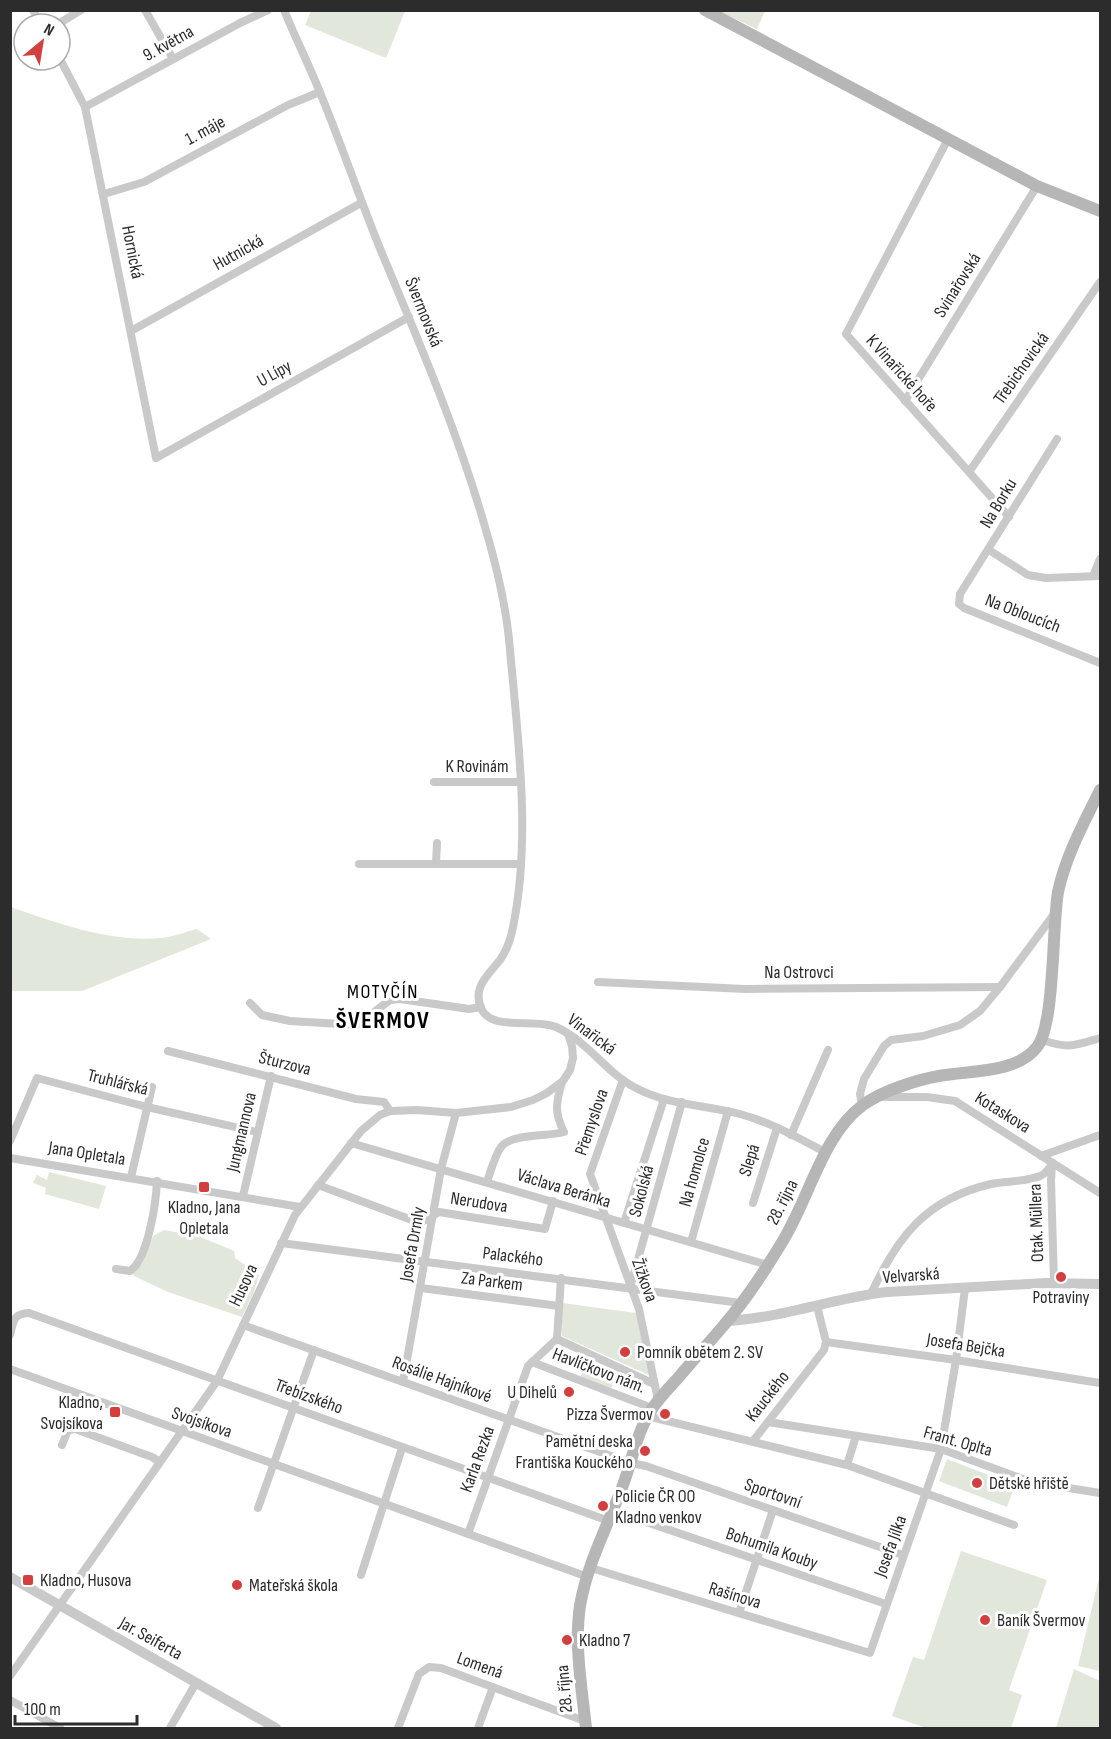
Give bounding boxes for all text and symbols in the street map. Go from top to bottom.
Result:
north arrow [12,12,72,72]
text: N [40,20,57,41]
street label: 9. května [139,21,197,66]
street label: 1. máje [182,111,229,150]
street label: Hornická [117,224,148,281]
street label: Hutnická [209,230,267,275]
street label: Svinařovská [929,249,985,321]
street label: Švermovská [400,274,447,350]
street label: Třebichovická [989,328,1054,408]
street label: K Vinařické hoře [861,330,942,416]
street label: U Lípy [253,355,295,391]
street label: Na Borku [976,475,1021,532]
street label: Na Obloucích [982,589,1064,637]
street label: K Rovinám [446,756,508,777]
street label: Na Ostrovci [764,962,834,983]
district label: MOTYČÍN [347,980,419,1004]
district label: ŠVERMOV [336,1006,430,1035]
street label: Vinařická [563,1009,620,1060]
street label: Šturzova [257,1047,313,1080]
street label: Truhlářská [85,1065,150,1100]
street label: Přemyslova [570,1086,613,1158]
street label: Kotaskova [971,1087,1034,1138]
street label: Jungmannova [222,1090,261,1175]
street label: Na homolce [675,1135,714,1209]
street label: Jana Opletala [46,1137,127,1170]
street label: Slepá [734,1141,765,1179]
street label: Sokolská [625,1163,658,1219]
street label: Václava Beránka [514,1164,613,1213]
street label: 28. října [762,1176,803,1228]
marker: Kladno, Jana Opletala [197,1180,211,1194]
street label: Otak. Müllera [1025,1183,1048,1262]
street label: Nerudova [449,1188,509,1217]
place label: Kladno, Jana Opletala [168,1197,240,1239]
street label: Josefa Drmly [395,1205,429,1284]
street label: Palackého [481,1242,544,1271]
street label: Žižkova [627,1256,662,1305]
street label: Husova [225,1261,262,1310]
street label: Velvarská [882,1263,940,1288]
street label: Za Parkem [460,1267,524,1296]
marker: Potraviny [1054,1270,1068,1284]
place label: Potraviny [1032,1287,1090,1308]
street label: Josefa Bejčka [924,1329,1007,1362]
place label: Pomník obětem 2. SV [637,1342,763,1363]
street label: Havlíčkovo nám. [550,1343,648,1398]
marker: Pomník obětem 2. SV [618,1345,632,1359]
street label: Rosálie Hajníkové [389,1352,494,1407]
street label: Kauckého [741,1367,794,1426]
street label: Třebízského [272,1374,346,1418]
place label: U Dihelů [507,1382,557,1403]
marker: U Dihelů [562,1385,576,1399]
place label: Kladno, Svojsíkova [40,1392,103,1434]
street label: Svojsíkova [169,1402,235,1443]
place label: Pizza Švermov [567,1404,653,1425]
marker: Kladno, Svojsíkova [108,1405,122,1419]
marker: Pizza Švermov [658,1407,672,1421]
street label: Frant. Oplta [921,1422,995,1461]
street label: Karla Rezka [456,1423,499,1495]
place label: Pamětní deska Františka Kouckého [516,1431,633,1473]
marker: Pamětní deska Františka Kouckého [638,1444,652,1458]
place label: Dětské hřiště [989,1473,1069,1494]
street label: Sportovní [742,1474,805,1513]
marker: Dětské hřiště [970,1476,984,1490]
place label: Policie ČR OO Kladno venkov [615,1486,702,1528]
marker: Policie ČR OO Kladno venkov [596,1499,610,1513]
street label: Josefa Jílka [869,1513,911,1581]
street label: Bohumila Kouby [723,1523,821,1574]
place label: Kladno, Husova [40,1570,132,1591]
marker: Kladno, Husova [21,1573,35,1587]
place label: Mateřská škola [249,1575,338,1596]
marker: Mateřská škola [230,1578,244,1592]
street label: Rašínova [706,1578,764,1613]
place label: Baník Švermov [997,1610,1086,1631]
street label: Jar. Seiferta [115,1612,186,1664]
marker: Baník Švermov [978,1613,992,1627]
place label: Kladno 7 [579,1630,631,1651]
marker: Kladno 7 [560,1633,574,1647]
street label: Lomená [454,1648,506,1683]
street label: 28. října [552,1664,577,1714]
scale bar [15,1688,136,1726]
text: 100 m [24,1699,61,1720]

